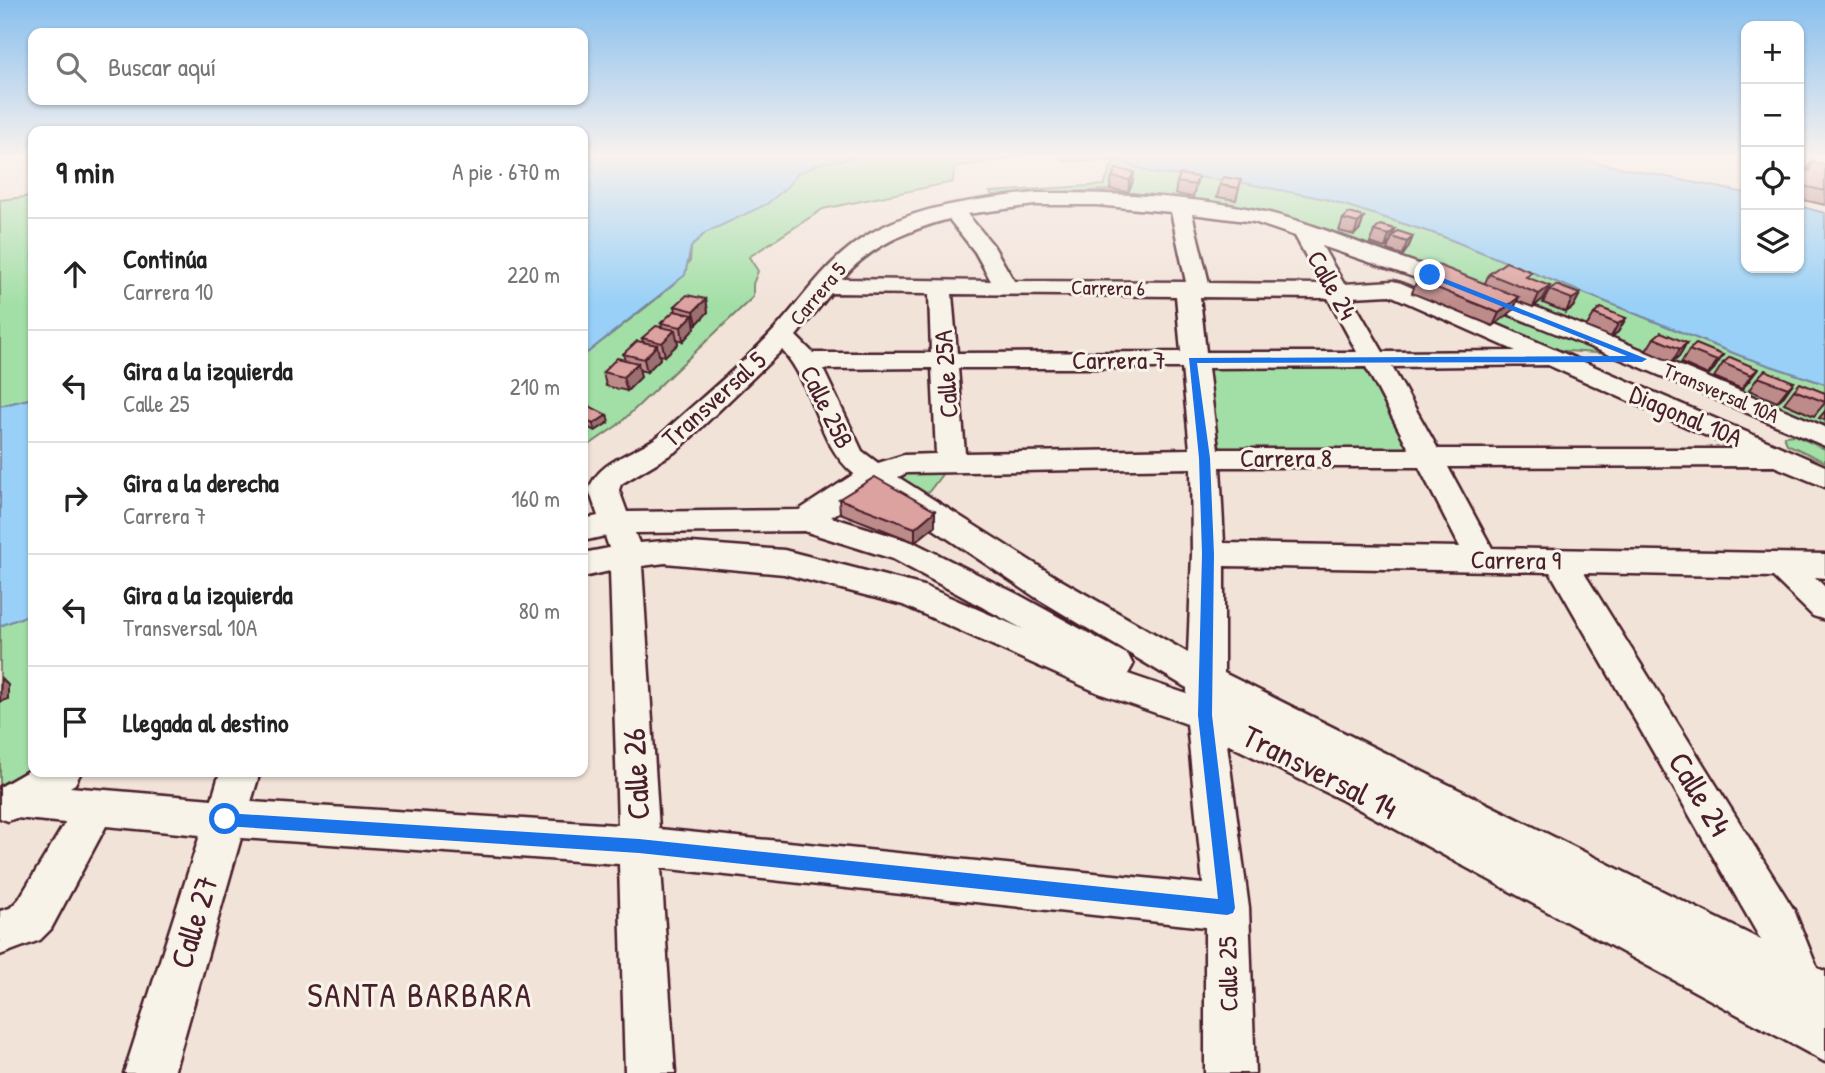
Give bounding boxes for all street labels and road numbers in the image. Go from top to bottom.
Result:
street label: Calle 24 [1299,244,1366,326]
street label: Carrera 5 [783,256,853,331]
street label: Carrera 6 [1071,272,1145,303]
street label: Calle 25A [925,329,966,419]
street label: Transversal 5 [654,342,773,455]
street label: Carrera 7 [1072,342,1166,377]
street label: Transversal 10A [1659,355,1783,430]
street label: Calle 25B [792,359,863,454]
street label: Diagonal 10A [1625,376,1748,455]
street label: Carrera 8 [1240,440,1332,475]
street label: Carrera 9 [1470,541,1562,578]
street label: Transversal 14 [1235,714,1405,829]
street label: Calle 26 [612,727,659,821]
street label: Calle 24 [1659,744,1742,844]
street label: Calle 27 [159,870,228,973]
street label: Calle 25 [1209,936,1246,1012]

